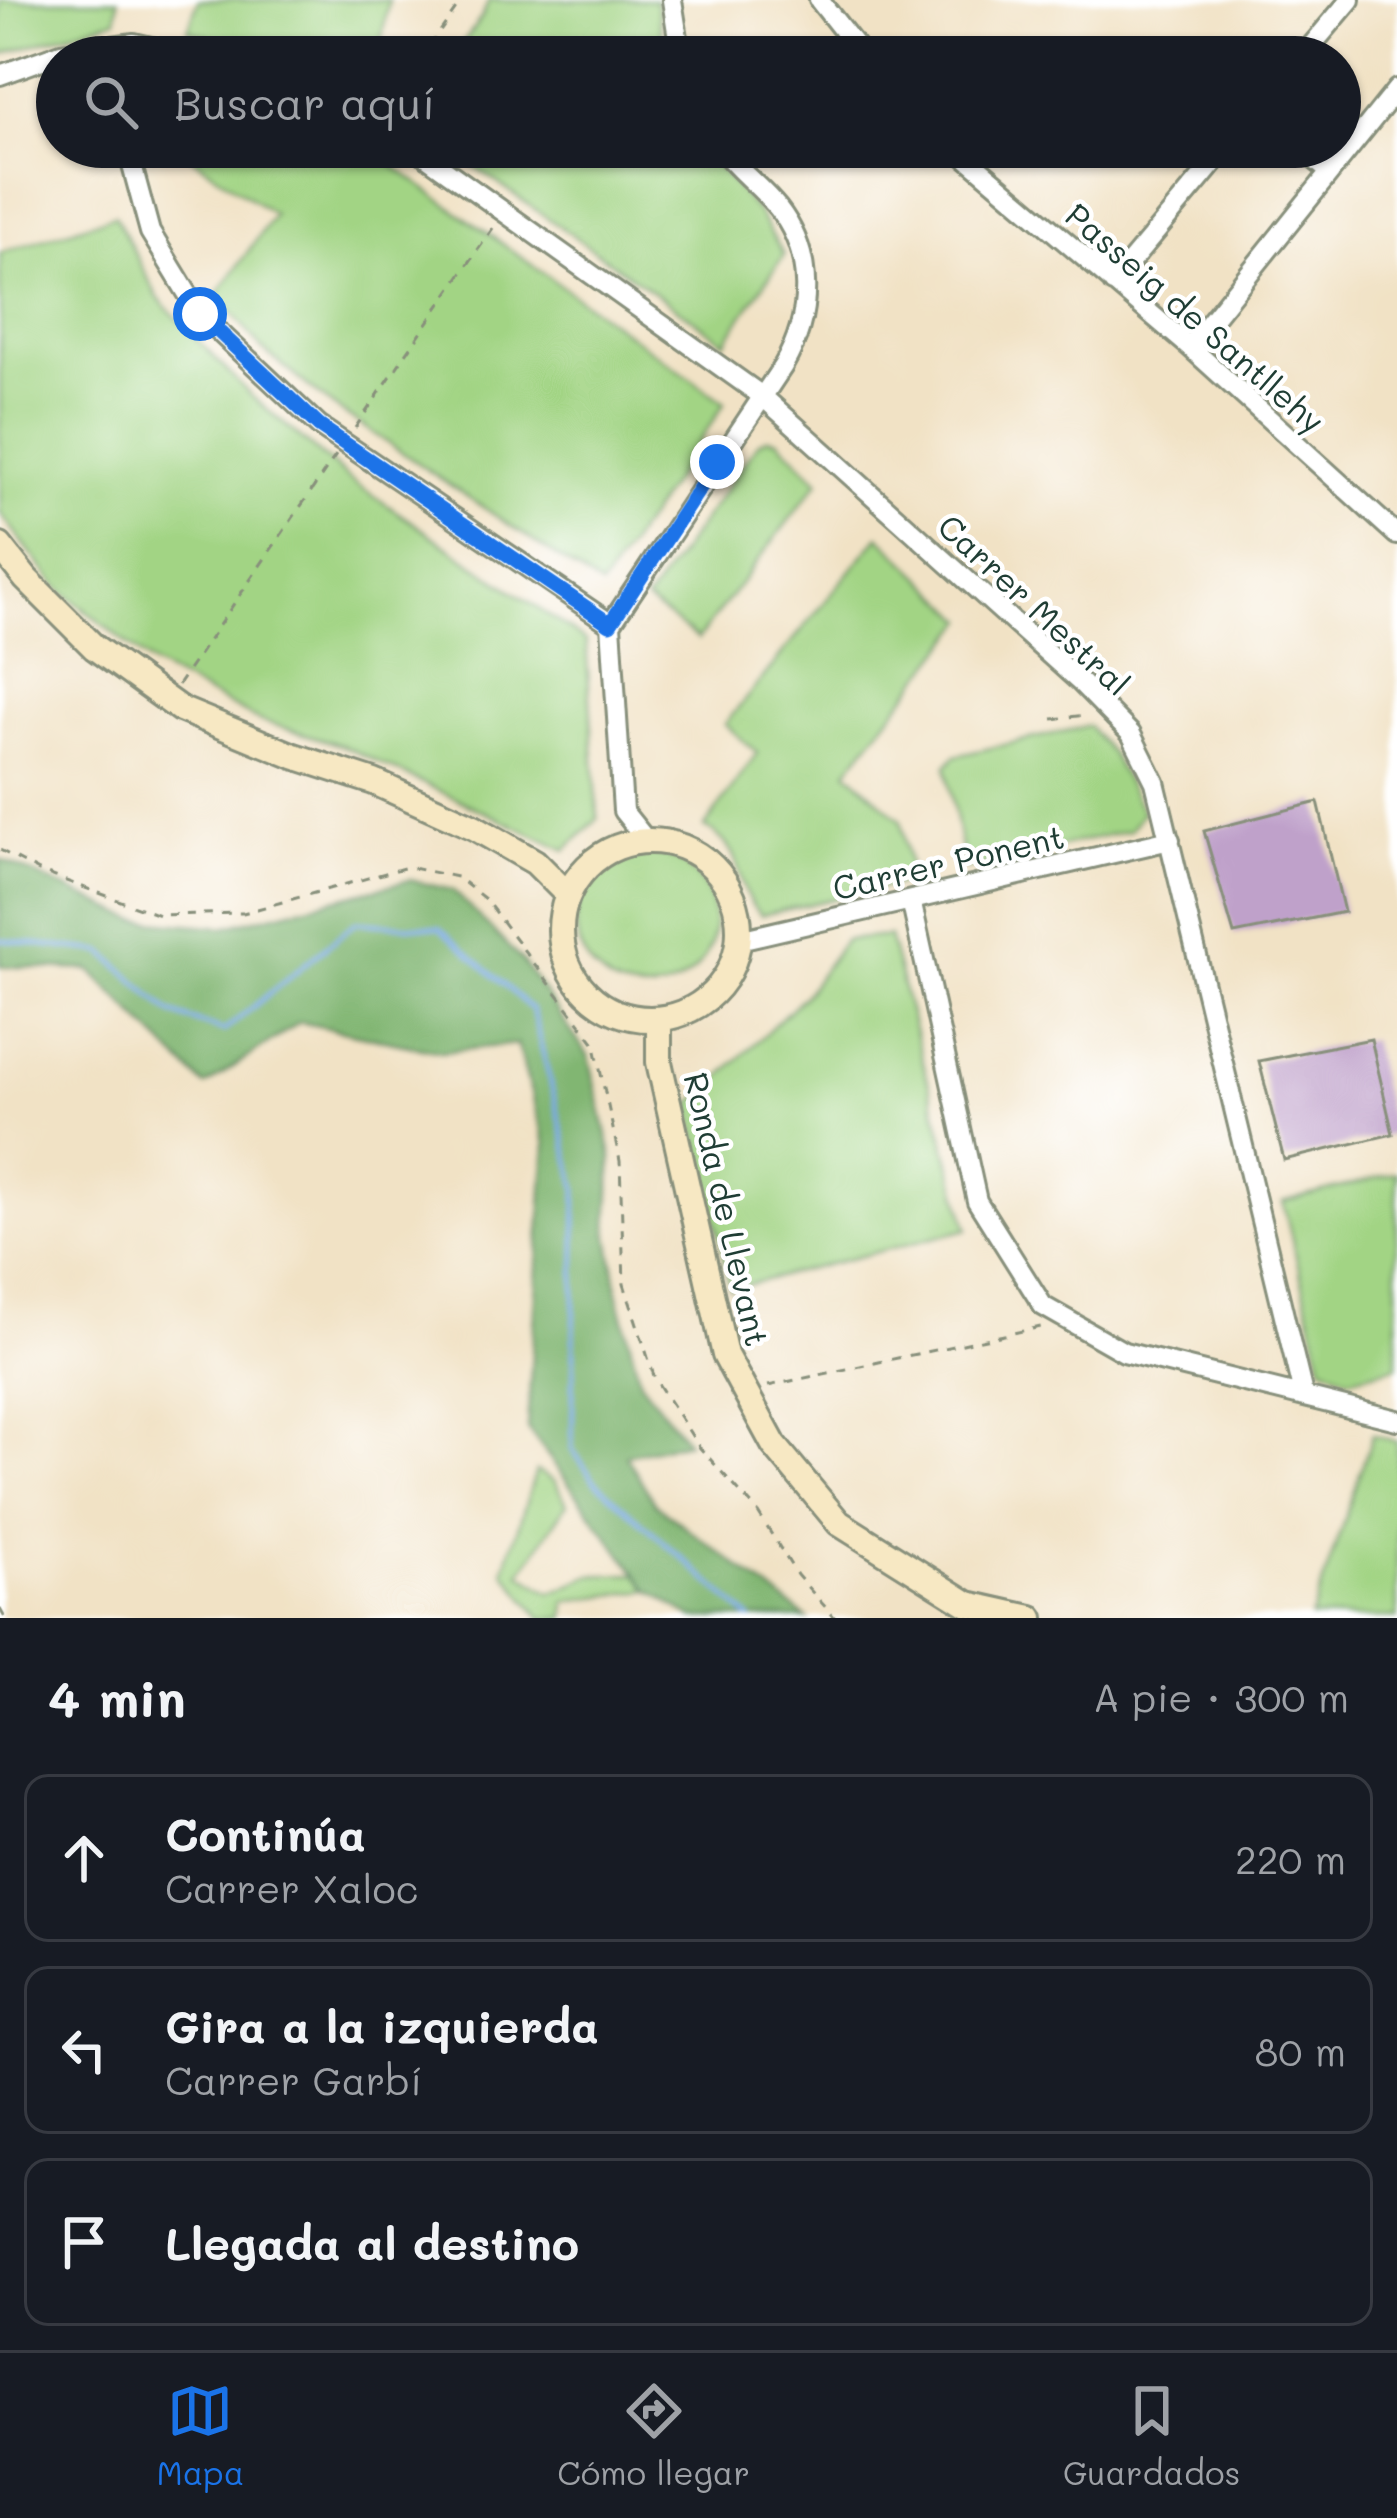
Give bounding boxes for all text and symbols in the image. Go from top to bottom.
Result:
search box [36,36,1361,168]
icon: search [78,69,144,135]
text: Buscar aquí [174,73,436,131]
street label: Passeig de Santllehy [1057,193,1335,442]
route start [173,287,227,341]
route end [690,435,744,489]
street label: Carrer Mestral [930,504,1140,704]
street label: Carrer Ponent [828,813,1068,909]
street label: Ronda de Llevant [676,1068,780,1350]
text: 4 min [48,1663,186,1730]
text: A pie · 300 m [1093,1671,1349,1722]
text: Continúa [165,1804,366,1862]
icon: ahead [51,1825,117,1891]
text: 220 m [1235,1833,1346,1884]
text: Carrer Xaloc [165,1862,419,1913]
text: Gira a la izquierda [165,1996,599,2054]
icon: left [51,2017,117,2083]
text: 80 m [1255,2025,1346,2076]
text: Carrer Garbí [165,2054,422,2105]
icon: arrive [51,2209,117,2275]
text: Llegada al destino [165,2213,579,2271]
tab: Mapa [156,2378,244,2493]
tab: Cómo llegar [557,2378,750,2493]
tab: Guardados [1063,2378,1241,2493]

